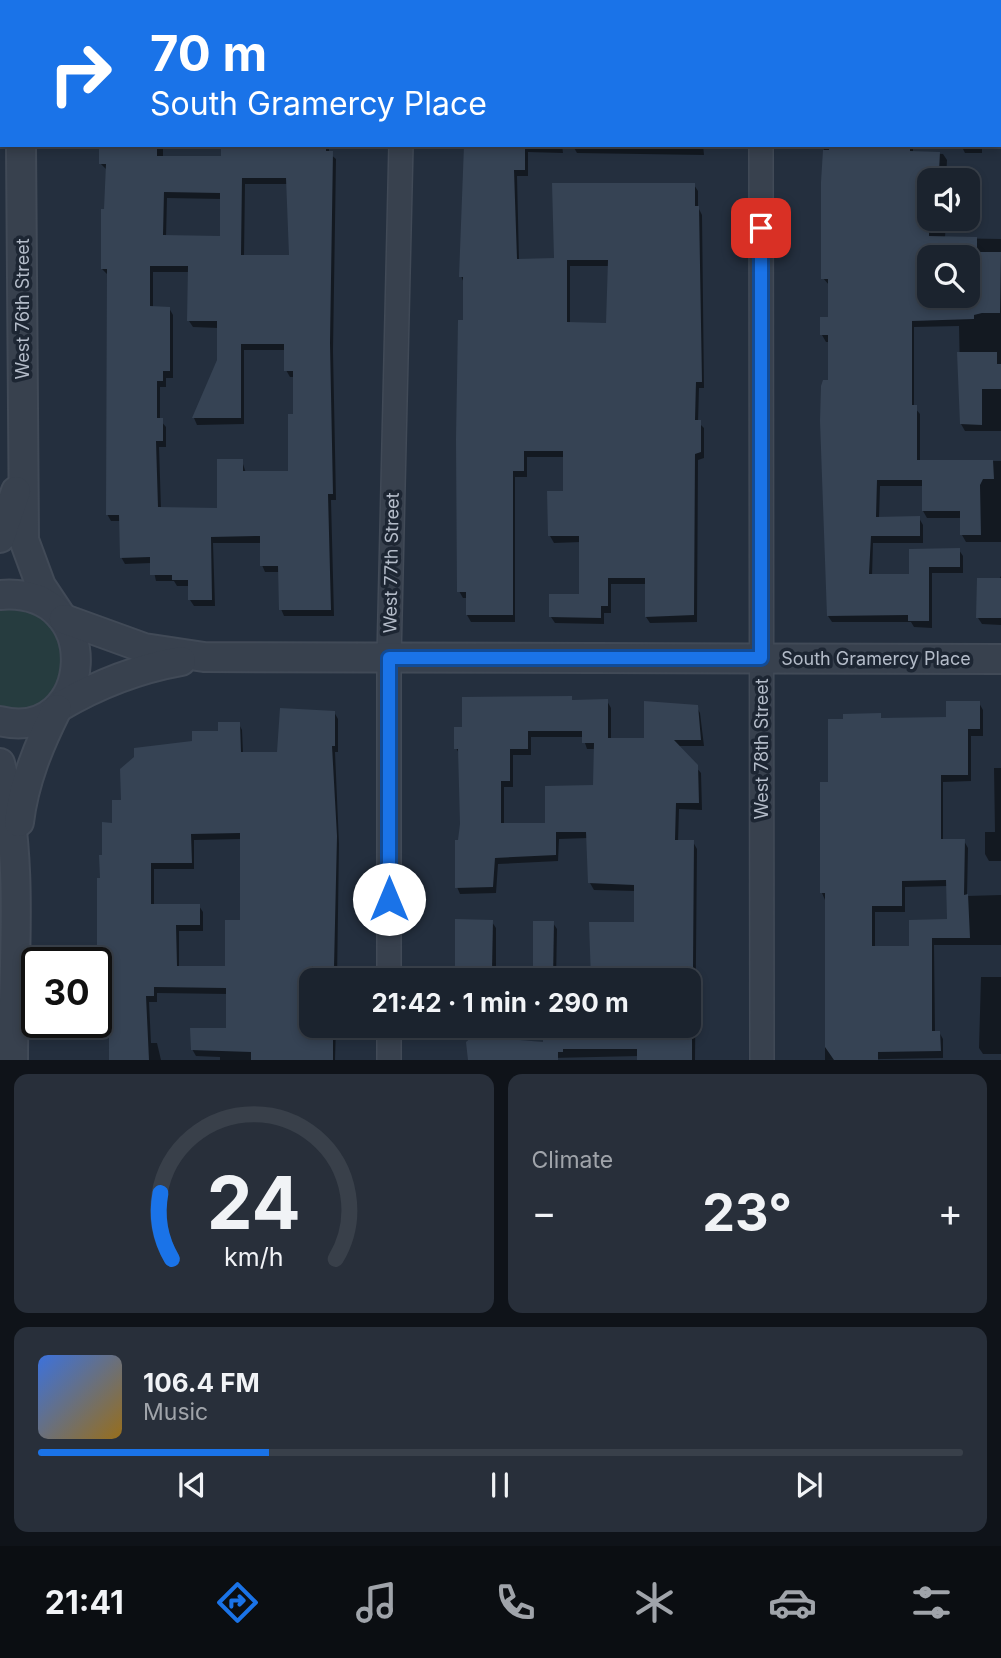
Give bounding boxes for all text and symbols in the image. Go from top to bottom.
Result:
text: 70 m [150,24,267,83]
icon: right [35,28,126,119]
text: South Gramercy Place [150,84,487,123]
map controls [917,168,980,308]
button: sound [917,168,980,231]
pin [731,198,791,258]
icon: arrive [742,209,780,247]
street label: West 76th Street [12,238,33,380]
button: search [917,245,980,308]
street label: West 77th Street [379,492,403,634]
street label: South Gramercy Place [781,648,971,669]
street label: West 78th Street [751,678,772,820]
position arrow [352,862,426,936]
speed limit sign: 30 [21,947,112,1038]
text: 21:42 · 1 min · 290 m [371,987,629,1018]
text: Climate [532,1146,613,1174]
text: 24 [207,1159,301,1248]
text: 23° [702,1181,792,1244]
text: − [532,1189,557,1235]
text: + [938,1189,963,1235]
text: km/h [224,1242,283,1272]
text: 106.4 FM [143,1367,260,1398]
text: Music [143,1398,208,1426]
icon: previous [173,1466,211,1504]
icon: pause [481,1466,519,1504]
icon: next [790,1466,828,1504]
icon: directions [213,1578,262,1627]
icon: music [352,1578,401,1627]
icon: phone [491,1578,540,1627]
icon: climate [630,1578,679,1627]
icon: car [768,1578,817,1627]
icon: filters [907,1578,956,1627]
text: 21:41 [45,1583,124,1622]

